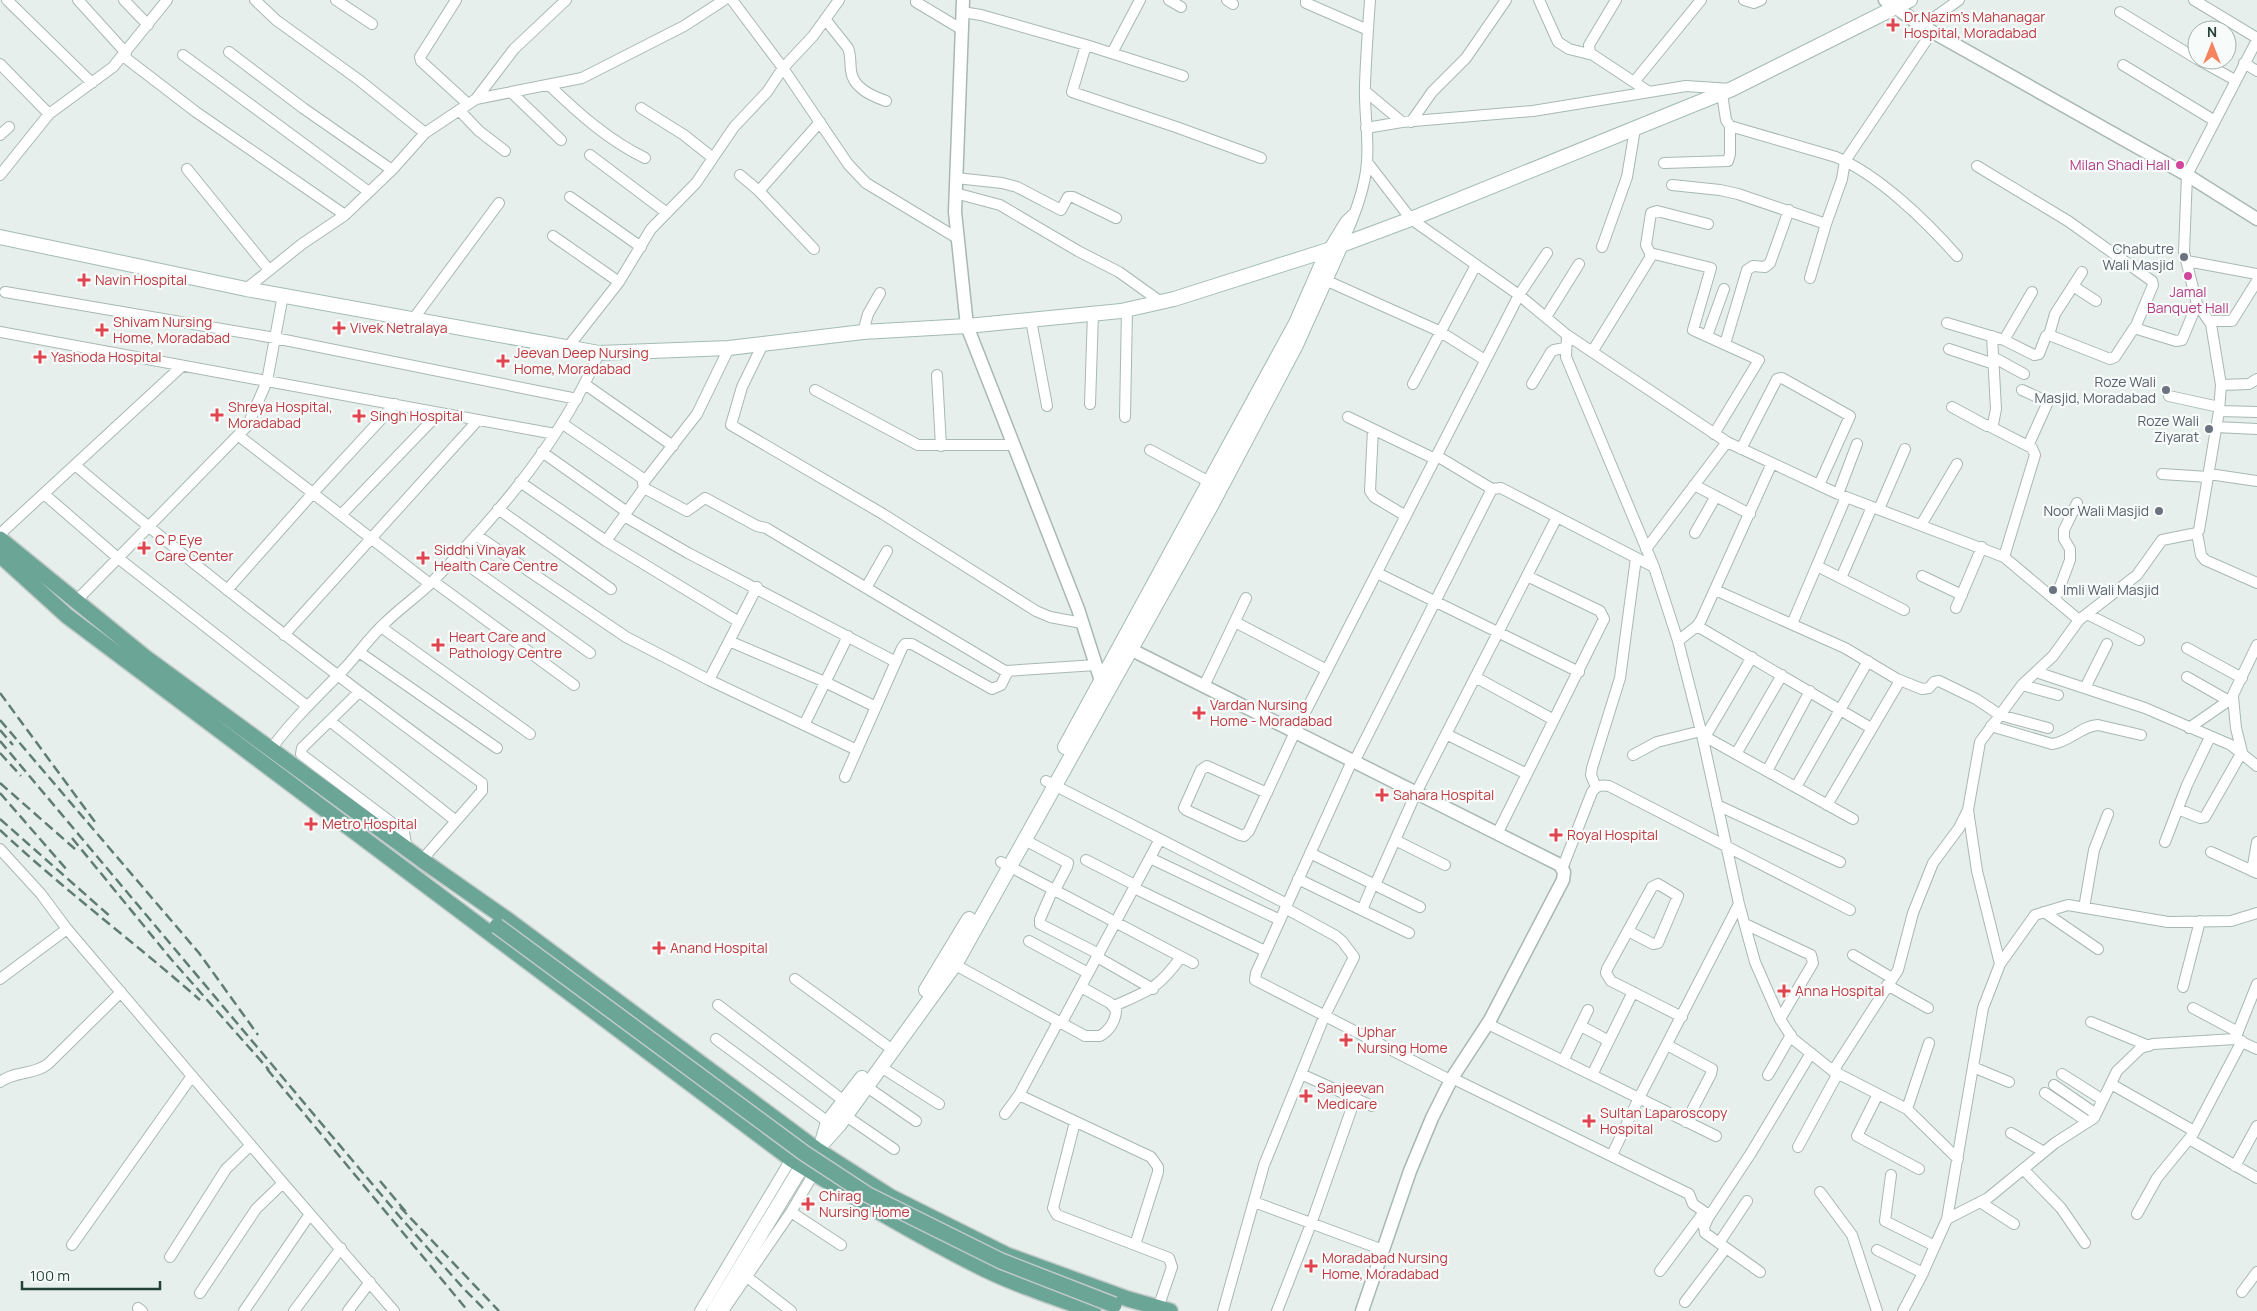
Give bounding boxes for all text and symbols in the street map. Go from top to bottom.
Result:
place label: Dr.Nazim's Mahanagar Hospital, Moradabad [1904,7,2045,42]
marker: Dr.Nazim's Mahanagar Hospital, Moradabad [1886,18,1900,32]
north arrow [2187,20,2237,70]
text: N [2207,22,2217,41]
place label: Milan Shadi Hall [2070,155,2170,174]
marker: Milan Shadi Hall [2174,159,2186,171]
place label: Chabutre Wali Masjid [2102,239,2174,274]
marker: Chabutre Wali Masjid [2178,251,2190,263]
place label: Navin Hospital [95,270,187,289]
marker: Jamal Banquet Hall [2182,270,2194,282]
marker: Navin Hospital [77,273,91,287]
place label: Jamal Banquet Hall [2147,282,2229,317]
place label: Shivam Nursing Home, Moradabad [113,312,230,347]
place label: Vivek Netralaya [350,318,448,337]
marker: Vivek Netralaya [332,321,346,335]
marker: Shivam Nursing Home, Moradabad [95,323,109,337]
place label: Jeevan Deep Nursing Home, Moradabad [514,343,649,378]
place label: Yashoda Hospital [51,347,162,366]
marker: Yashoda Hospital [33,350,47,364]
marker: Jeevan Deep Nursing Home, Moradabad [496,354,510,368]
place label: Roze Wali Masjid, Moradabad [2034,372,2156,407]
marker: Roze Wali Masjid, Moradabad [2160,384,2172,396]
place label: Shreya Hospital, Moradabad [228,397,333,432]
place label: Singh Hospital [370,406,463,425]
marker: Shreya Hospital, Moradabad [210,408,224,422]
marker: Singh Hospital [352,409,366,423]
place label: Roze Wali Ziyarat [2138,411,2199,446]
marker: Roze Wali Ziyarat [2203,423,2215,435]
place label: Noor Wali Masjid [2043,501,2149,520]
marker: Noor Wali Masjid [2153,505,2165,517]
place label: C P Eye Care Center [155,530,234,565]
place label: Siddhi Vinayak Health Care Centre [434,540,558,575]
marker: C P Eye Care Center [137,541,151,555]
marker: Siddhi Vinayak Health Care Centre [416,551,430,565]
place label: Imli Wali Masjid [2063,580,2159,599]
marker: Imli Wali Masjid [2047,584,2059,596]
place label: Heart Care and Pathology Centre [449,627,562,662]
marker: Heart Care and Pathology Centre [431,638,445,652]
place label: Vardan Nursing Home - Moradabad [1210,695,1332,730]
marker: Vardan Nursing Home - Moradabad [1192,706,1206,720]
place label: Sahara Hospital [1393,785,1494,804]
marker: Sahara Hospital [1375,788,1389,802]
place label: Metro Hospital [322,814,417,833]
marker: Metro Hospital [304,817,318,831]
place label: Royal Hospital [1567,825,1658,844]
marker: Royal Hospital [1549,828,1563,842]
place label: Anand Hospital [670,938,768,957]
marker: Anand Hospital [652,941,666,955]
place label: Anna Hospital [1795,981,1884,1000]
marker: Anna Hospital [1777,984,1791,998]
place label: Uphar Nursing Home [1357,1022,1448,1057]
marker: Uphar Nursing Home [1339,1033,1353,1047]
place label: Sanjeevan Medicare [1317,1078,1384,1113]
marker: Sanjeevan Medicare [1299,1089,1313,1103]
place label: Sultan Laparoscopy Hospital [1600,1103,1728,1138]
marker: Sultan Laparoscopy Hospital [1582,1114,1596,1128]
place label: Chirag Nursing Home [819,1186,910,1221]
marker: Chirag Nursing Home [801,1197,815,1211]
place label: Moradabad Nursing Home, Moradabad [1322,1248,1448,1283]
scale bar [22,1258,160,1290]
marker: Moradabad Nursing Home, Moradabad [1304,1259,1318,1273]
text: 100 m [30,1265,70,1286]

